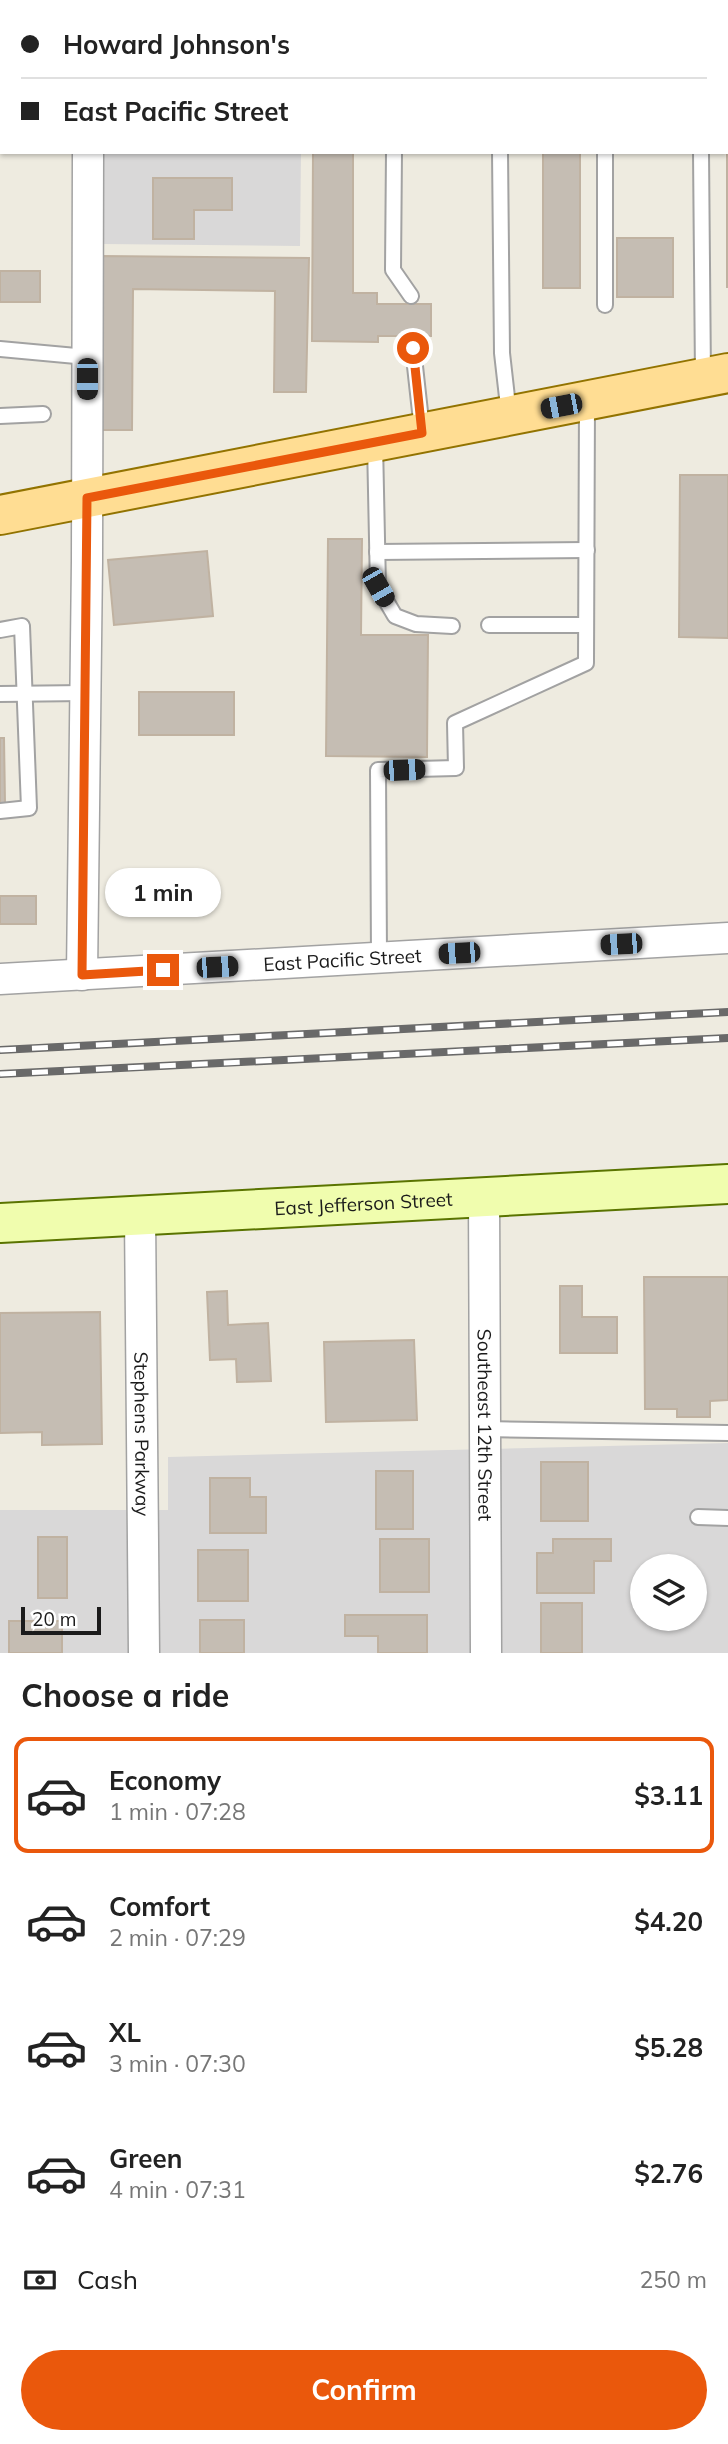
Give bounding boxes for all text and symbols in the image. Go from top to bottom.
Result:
text: Howard Johnson's [63,28,290,61]
text: East Pacific Street [63,95,288,128]
route start [397,332,429,364]
car [77,358,98,400]
car [539,392,584,420]
car [359,564,398,610]
car [383,759,426,781]
callout: 1 min [105,869,221,918]
text: 1 min [133,878,193,907]
car [600,932,643,956]
car [438,941,481,965]
street label: East Pacific Street [263,943,423,976]
route end [147,954,179,986]
car [196,955,239,979]
street label: East Jefferson Street [274,1187,454,1220]
street label: Southeast 12th Street [473,1329,497,1522]
street label: Stephens Parkway [129,1352,155,1516]
map controls [630,1554,707,1631]
button: layers [630,1554,707,1631]
scale bar [21,1604,102,1636]
text: 20 m [32,1607,76,1631]
text: Choose a ride [21,1675,229,1715]
icon: car [25,1764,88,1827]
text: Economy [109,1764,221,1797]
text: $3.11 [634,1779,703,1812]
text: 1 min · 07:28 [109,1797,246,1826]
icon: car [25,1890,88,1953]
text: Comfort [109,1890,210,1923]
text: $4.20 [634,1905,703,1938]
text: 2 min · 07:29 [109,1923,246,1952]
icon: car [25,2016,88,2079]
text: XL [109,2016,141,2049]
text: $5.28 [634,2031,703,2064]
text: 3 min · 07:30 [109,2049,246,2078]
icon: car [25,2142,88,2205]
text: Green [109,2142,182,2175]
text: $2.76 [634,2157,703,2190]
text: 4 min · 07:31 [109,2175,246,2204]
icon: cash [21,2261,59,2299]
text: Cash [77,2263,138,2296]
text: 250 m [639,2265,707,2294]
button: Confirm [21,2350,707,2430]

